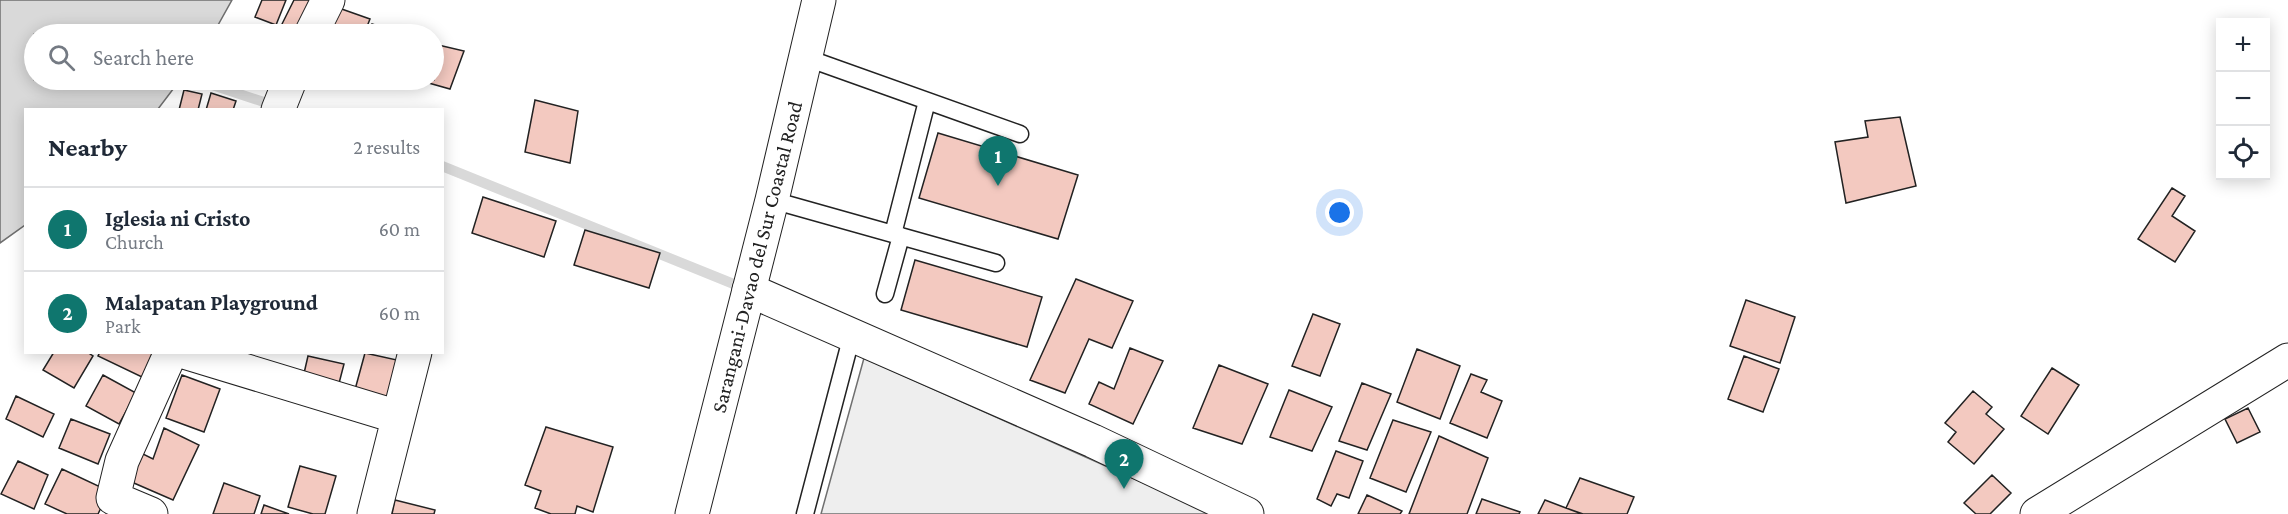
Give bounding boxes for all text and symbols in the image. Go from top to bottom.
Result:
map controls [2216,18,2270,180]
button: + [2216,18,2270,72]
search box [24,24,444,90]
icon: search [45,41,78,74]
text: Search here [93,45,194,70]
button: − [2216,72,2270,126]
street label: Sarangani-Davao del Sur Coastal Road [707,99,807,415]
button: locate [2216,126,2270,180]
text: Nearby [48,133,127,162]
text: 2 results [353,136,420,158]
pin: 1 [978,136,1018,186]
your location [1325,198,1354,227]
text: Iglesia ni Cristo [105,206,250,231]
text: 1 [64,218,71,240]
text: 60 m [379,218,420,240]
text: Church [105,231,164,253]
text: Malapatan Playground [105,290,318,315]
text: 2 [62,302,73,324]
text: 60 m [379,302,420,324]
text: Park [105,315,141,337]
pin: 2 [1104,440,1144,489]

